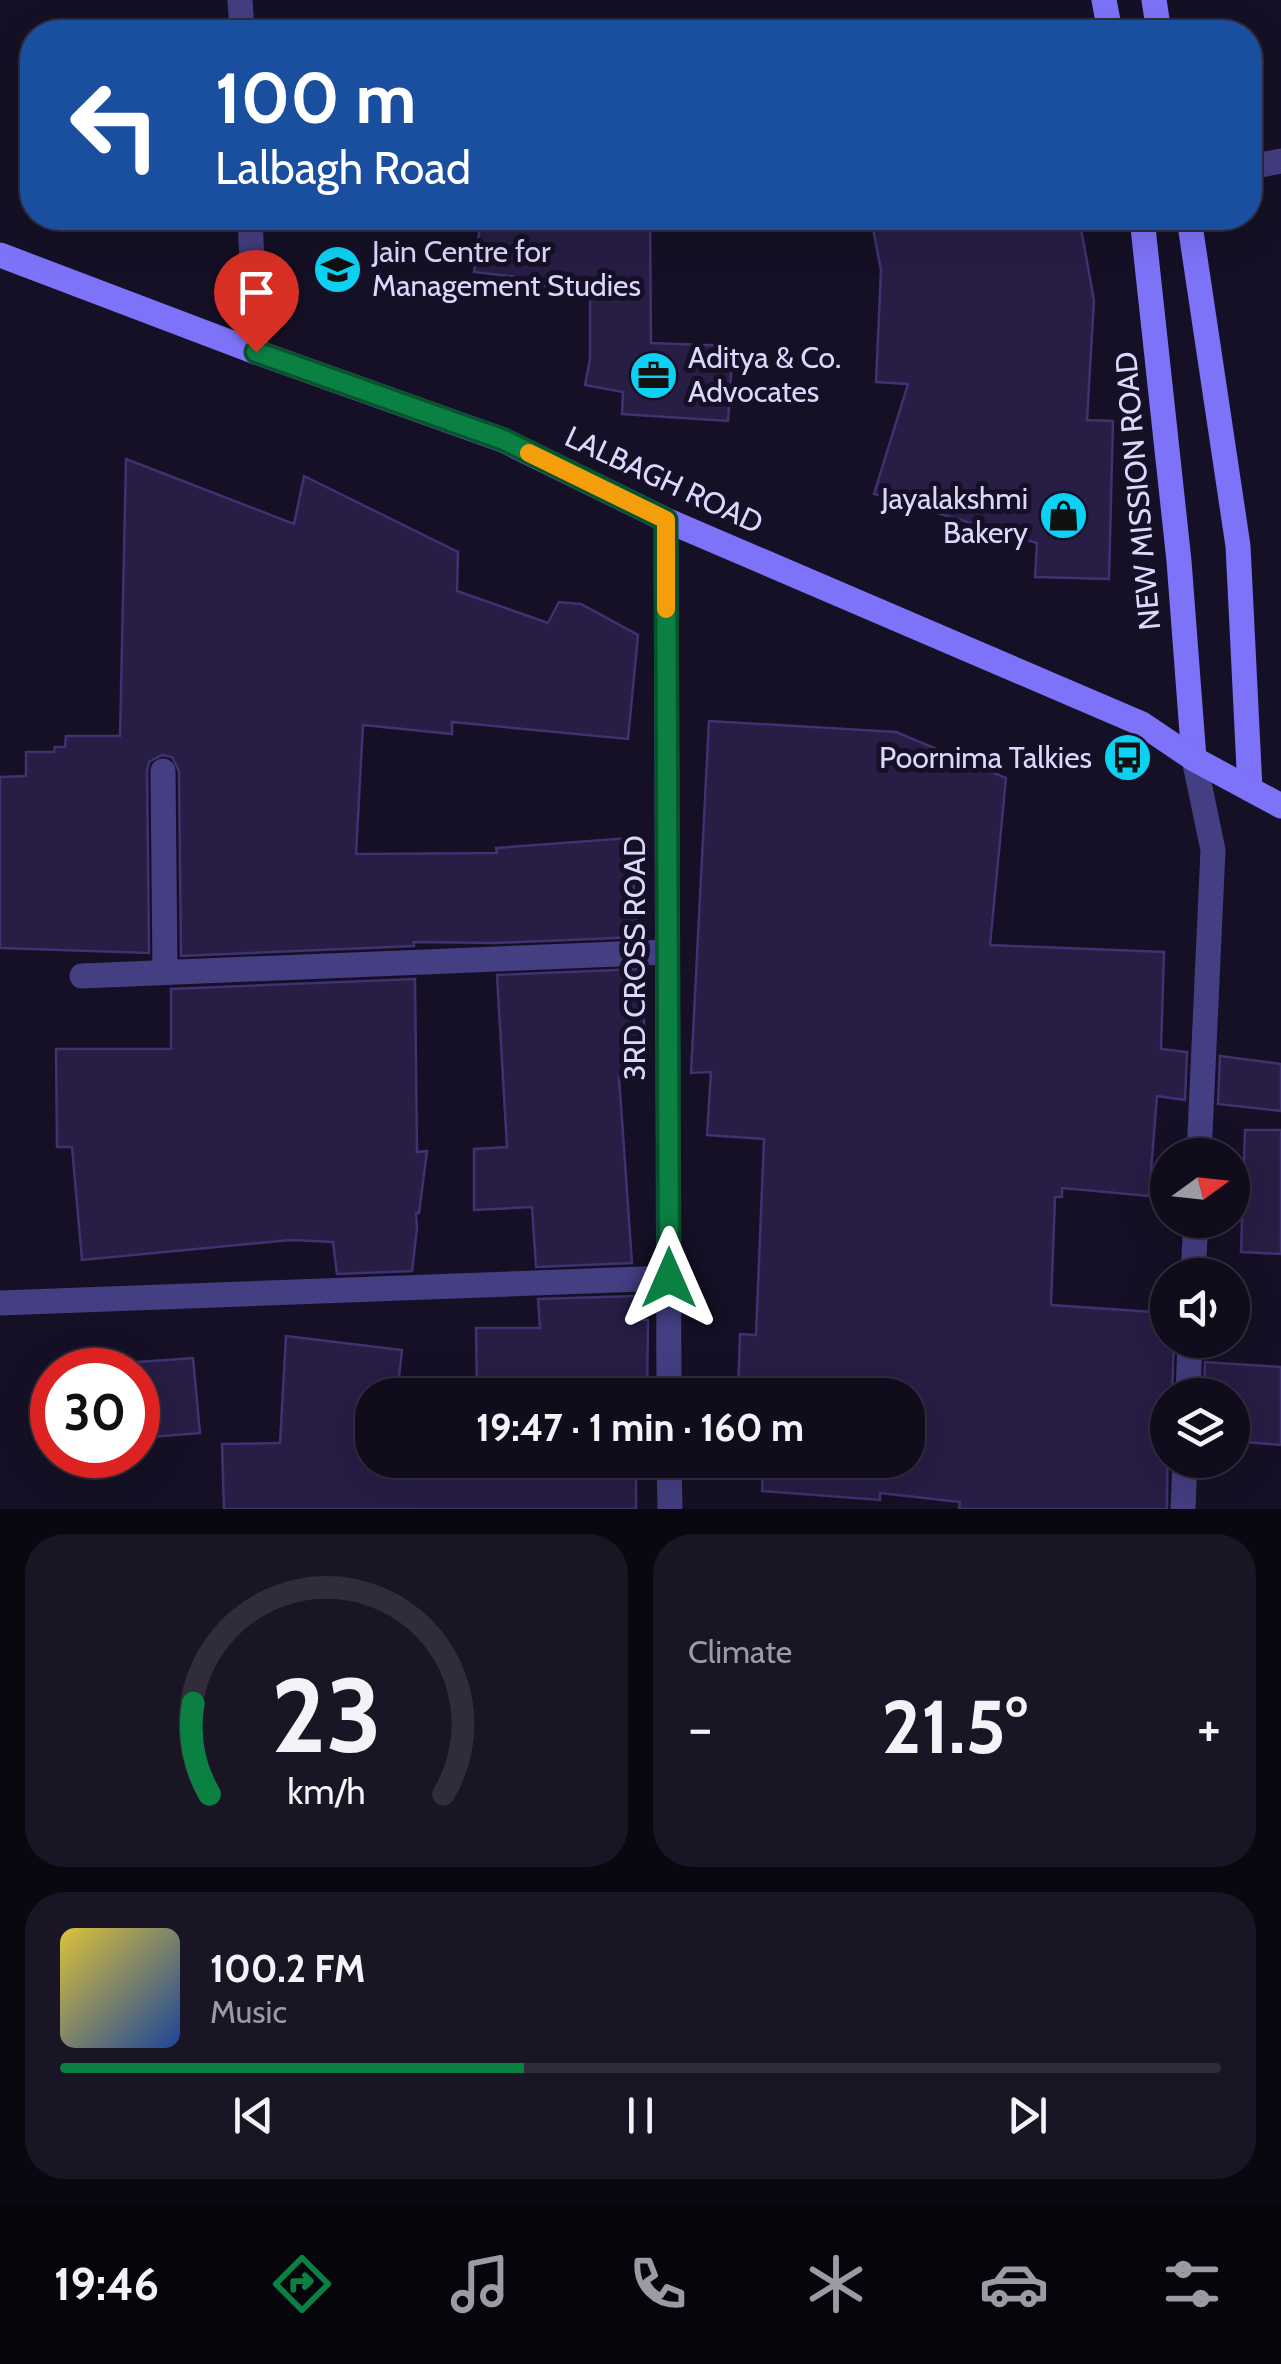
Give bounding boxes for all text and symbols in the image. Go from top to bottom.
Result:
text: 100 m [215,55,416,141]
icon: left [50,60,180,190]
text: Lalbagh Road [215,141,471,195]
place label: Jain Centre for Management Studies [371,233,641,304]
school or university icon: Jain Centre for Management Studies [311,243,363,295]
pin [214,250,299,353]
icon: arrive [229,265,284,320]
place label: Aditya & Co. Advocates [688,339,841,410]
office icon: Aditya & Co. Advocates [627,349,679,401]
street label: NEW MISSION ROAD [1107,350,1168,632]
street label: LALBAGH ROAD [559,418,769,542]
place label: Jayalakshmi Bakery [880,480,1028,551]
shop icon: Jayalakshmi Bakery [1037,490,1089,542]
bus stop icon: Poornima Talkies [1101,732,1153,784]
place label: Poornima Talkies [879,739,1092,776]
street label: 3RD CROSS ROAD [616,835,653,1081]
north arrow [1150,1138,1250,1238]
map controls [1150,1138,1250,1478]
position arrow [617,1226,721,1330]
button: sound [1150,1258,1250,1358]
speed limit sign: 30 [30,1348,160,1478]
button: layers [1150,1378,1250,1478]
text: 19:47 · 1 min · 160 m [476,1404,804,1451]
text: Climate [688,1632,792,1671]
text: 23 [271,1652,382,1778]
text: 21.5° [882,1681,1027,1772]
text: − [688,1694,712,1761]
text: + [1197,1694,1221,1761]
text: km/h [287,1770,366,1813]
text: 100.2 FM [210,1945,365,1992]
text: Music [210,1992,287,2031]
icon: previous [226,2088,281,2143]
icon: pause [613,2088,668,2143]
icon: next [1000,2088,1055,2143]
icon: directions [267,2249,337,2319]
icon: music [445,2249,515,2319]
icon: phone [623,2249,693,2319]
icon: climate [801,2249,871,2319]
icon: car [979,2249,1049,2319]
icon: filters [1157,2249,1227,2319]
text: 19:46 [54,2257,159,2311]

